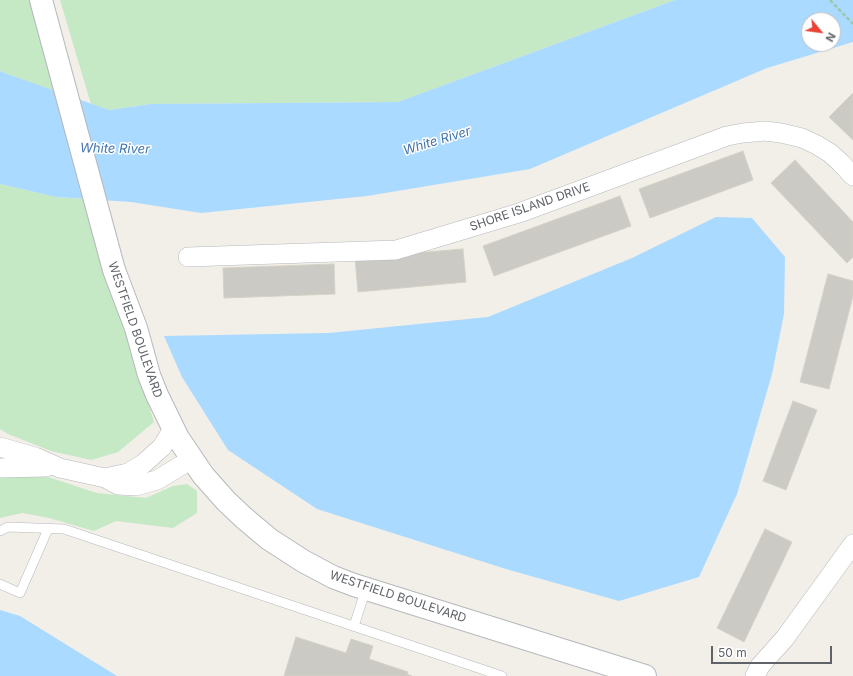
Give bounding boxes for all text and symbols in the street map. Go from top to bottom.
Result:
north arrow [801,12,841,52]
text: N [822,30,839,44]
water label: White River [401,123,473,159]
water label: White River [80,141,150,157]
street label: SHORE ISLAND DRIVE [468,180,592,234]
street label: WESTFIELD BOULEVARD [105,260,165,400]
street label: WESTFIELD BOULEVARD [328,568,468,626]
scale bar [713,638,834,664]
text: 50 m [718,645,747,660]

